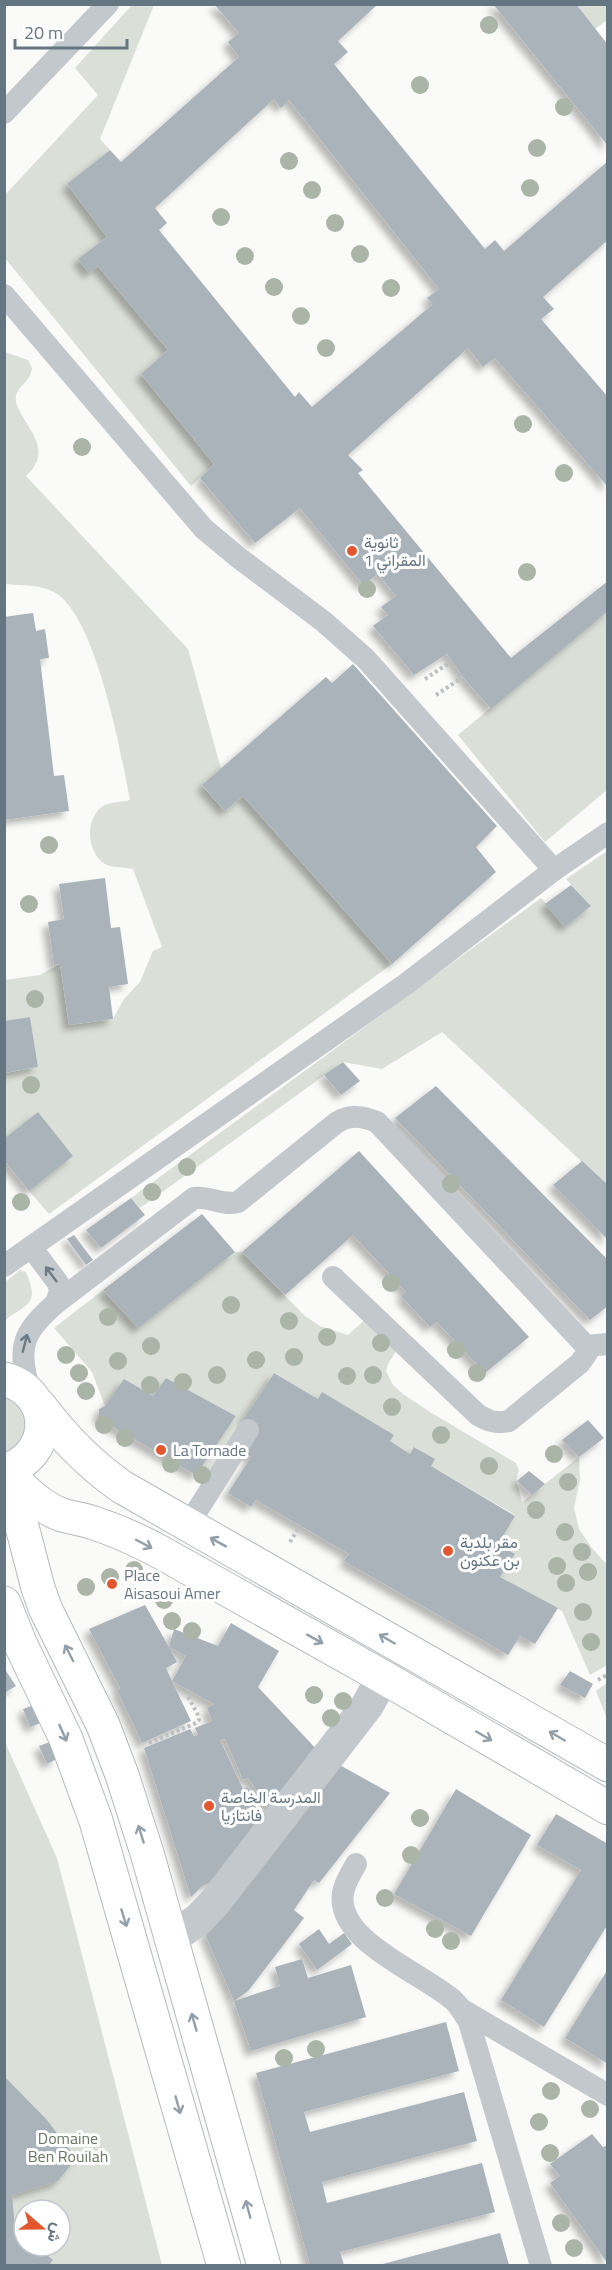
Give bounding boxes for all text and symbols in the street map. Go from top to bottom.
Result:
scale bar [15,12,128,50]
text: 20 m [24,19,63,46]
place label: ثانوية المقراني 1 [364,530,426,574]
marker: ثانوية المقراني 1 [345,544,359,558]
one-way arrow [45,1266,57,1282]
one-way arrow [20,1334,31,1353]
place label: La Tornade [173,1438,246,1462]
marker: La Tornade [154,1443,168,1457]
place label: مقر بلدية بن عكنون [460,1530,520,1572]
one-way arrow [210,1536,227,1548]
one-way arrow [135,1539,153,1550]
marker: مقر بلدية بن عكنون [441,1544,455,1558]
place label: Place Aisasoui Amer [124,1563,221,1605]
marker: Place Aisasoui Amer [105,1577,119,1591]
one-way arrow [379,1632,396,1644]
one-way arrow [306,1633,323,1645]
one-way arrow [63,1645,74,1663]
one-way arrow [59,1724,70,1742]
one-way arrow [549,1729,566,1741]
one-way arrow [475,1730,492,1742]
place label: المدرسة الخاصة فانتازيا [221,1785,321,1827]
marker: المدرسة الخاصة فانتازيا [202,1799,216,1813]
one-way arrow [135,1825,146,1844]
one-way arrow [119,1908,130,1927]
one-way arrow [188,2013,199,2032]
one-way arrow [173,2095,185,2114]
park label: Domaine Ben Rouilah [28,2126,108,2168]
north arrow [12,2198,72,2258]
one-way arrow [242,2200,253,2219]
text: ش [42,2220,71,2246]

